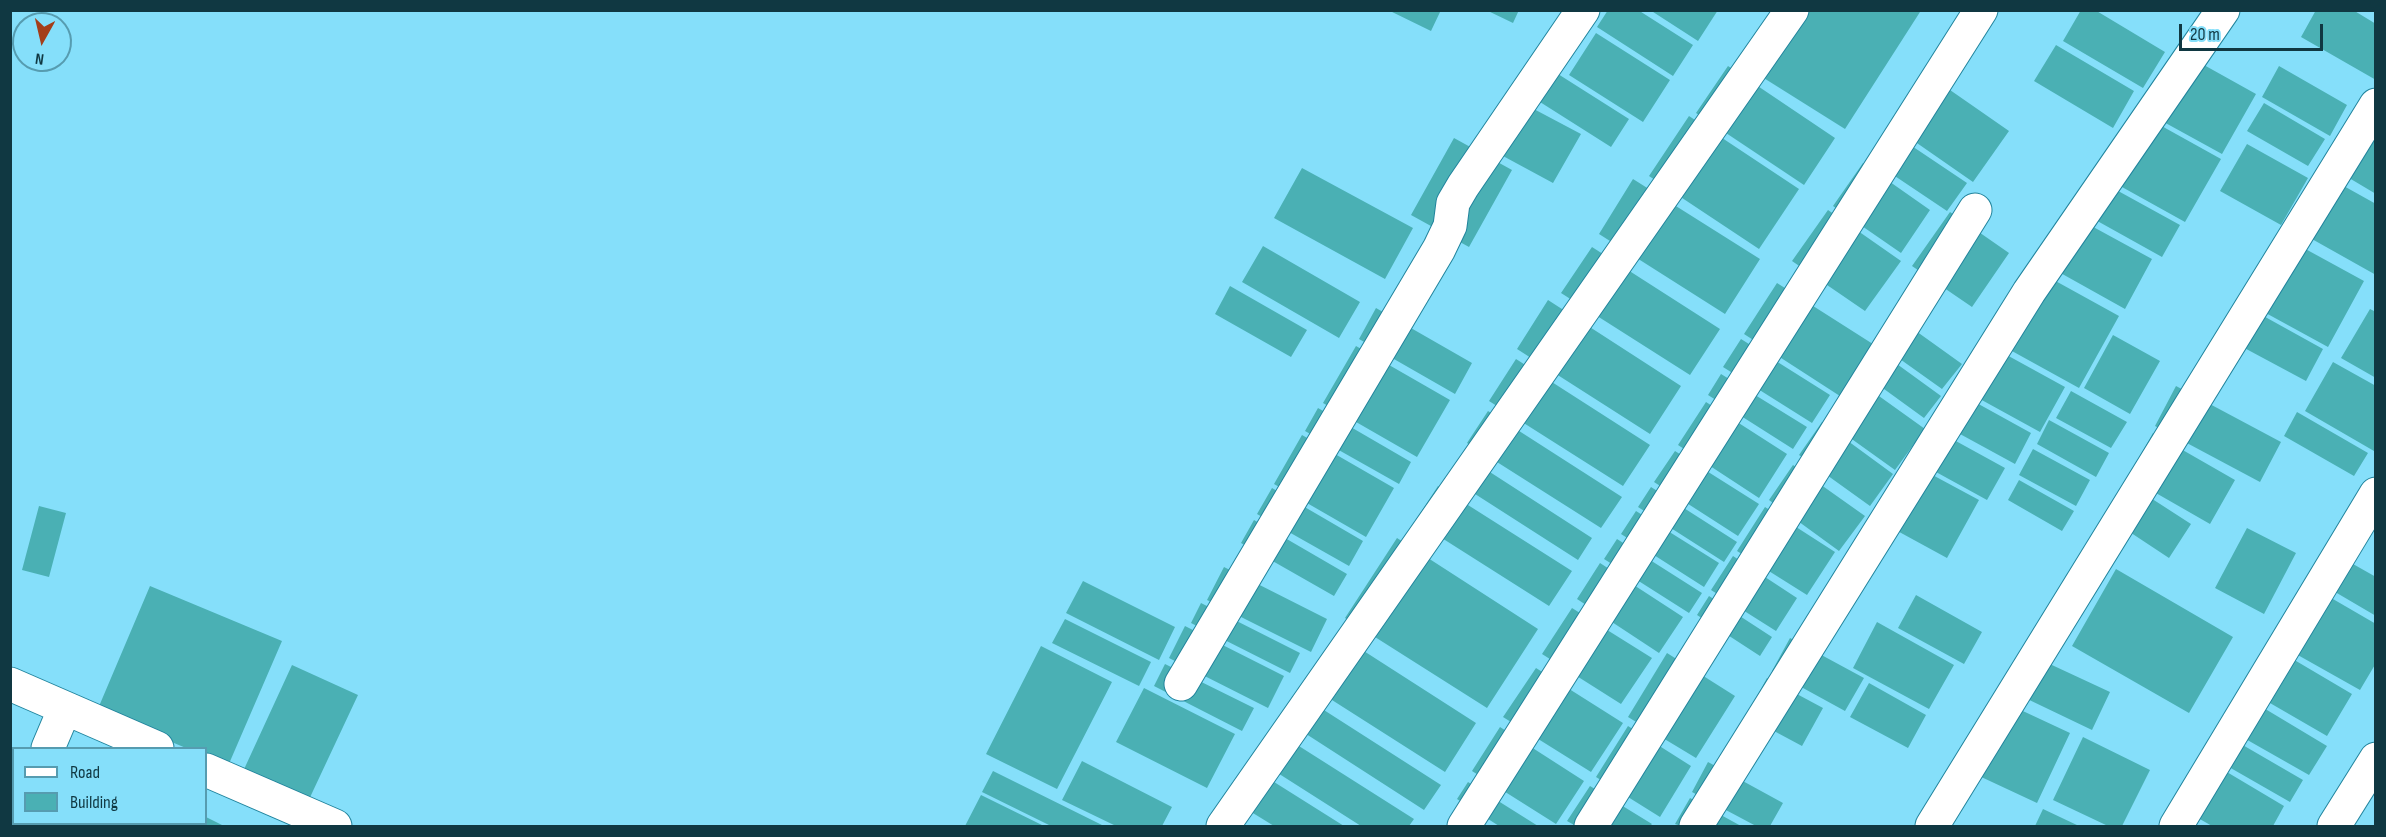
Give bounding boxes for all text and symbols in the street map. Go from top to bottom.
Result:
north arrow [12,12,72,72]
scale bar [2182,12,2326,50]
text: 20 m [2190,24,2220,45]
text: N [34,48,45,68]
legend [12,747,207,825]
text: Road [70,762,100,783]
text: Building [70,792,118,813]

